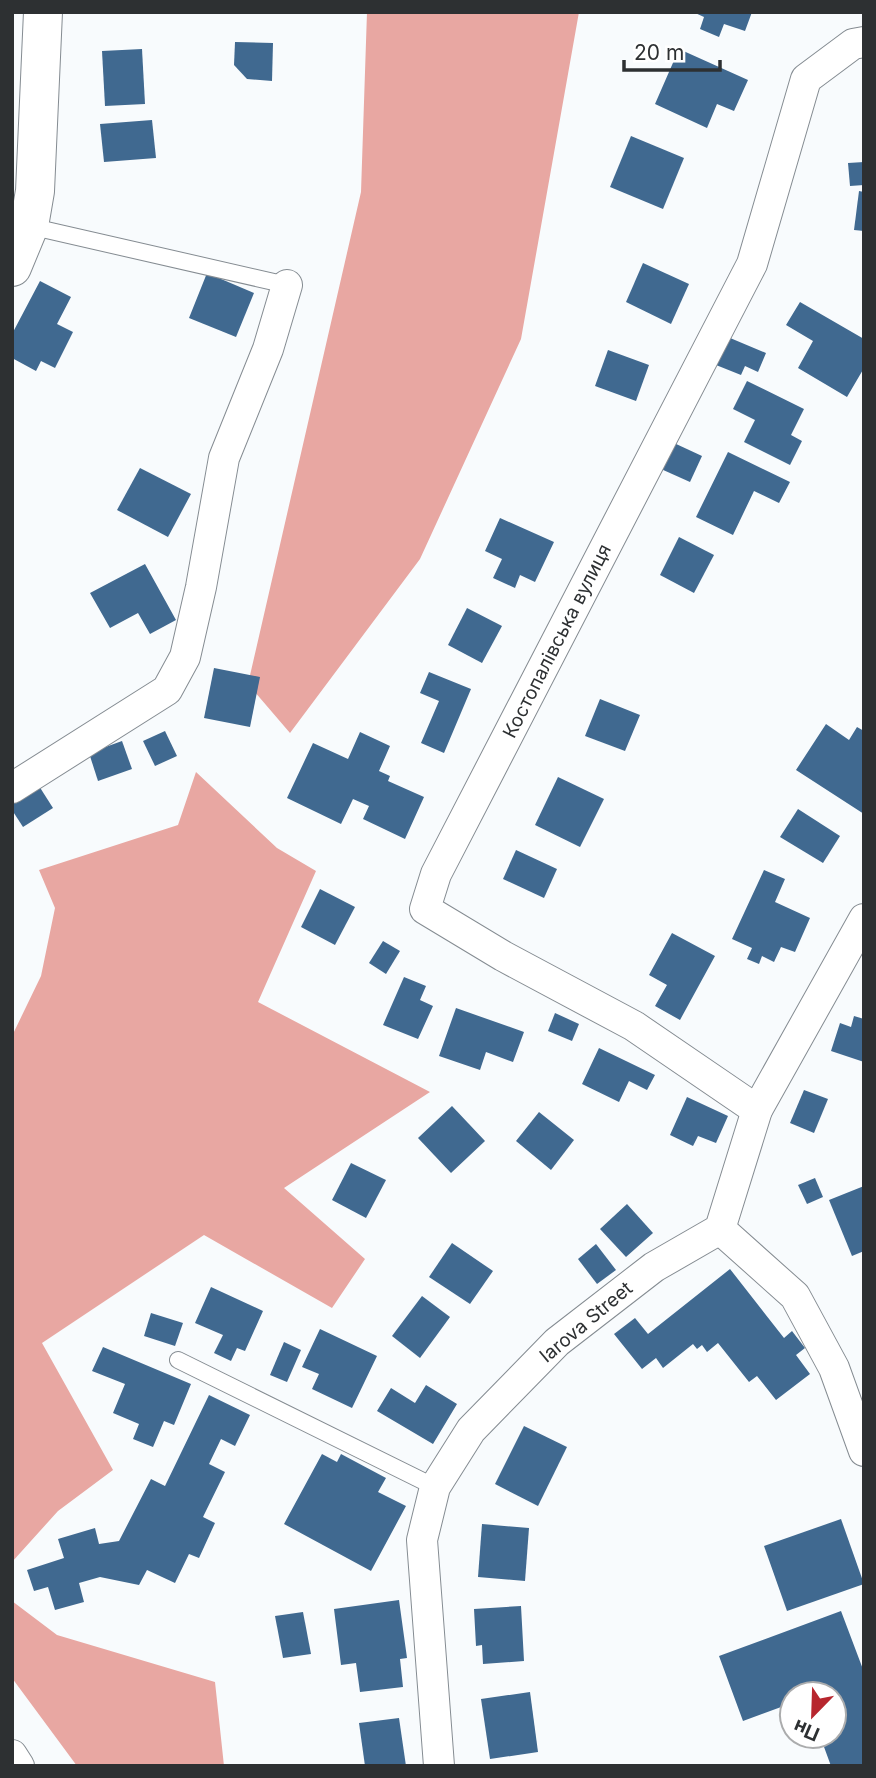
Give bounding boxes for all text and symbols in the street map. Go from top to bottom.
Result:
scale bar [624,28,720,72]
text: 20 m [634,40,684,65]
street label: Костопалівська вулиця [498,540,616,742]
street label: Iarova Street [535,1277,637,1367]
north arrow [778,1680,848,1750]
text: Пн [790,1715,823,1746]

